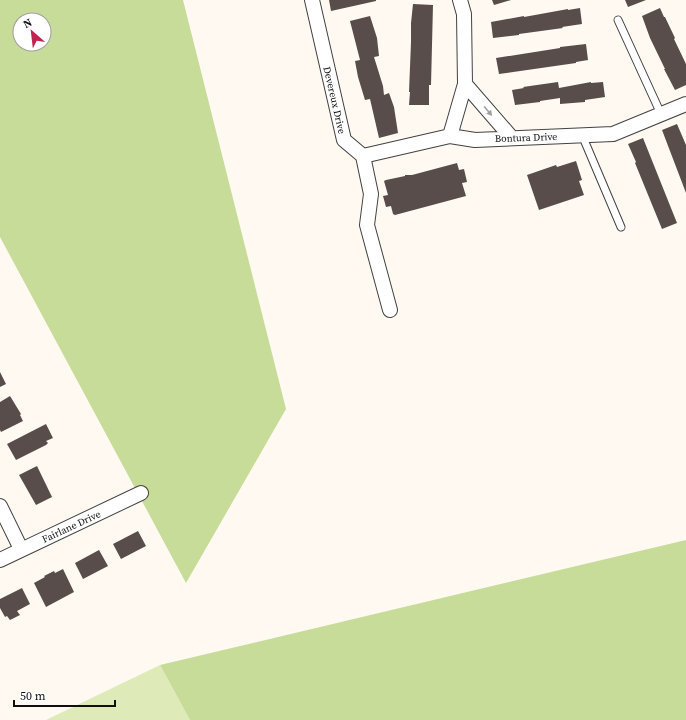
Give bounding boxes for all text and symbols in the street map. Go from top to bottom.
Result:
north arrow [12,12,52,52]
text: N [20,15,35,32]
street label: Devereux Drive [320,65,349,135]
one-way arrow [483,106,492,116]
street label: Bontura Drive [495,130,557,145]
street label: Fairlane Drive [40,507,103,546]
scale bar [14,682,115,708]
text: 50 m [20,688,46,704]

